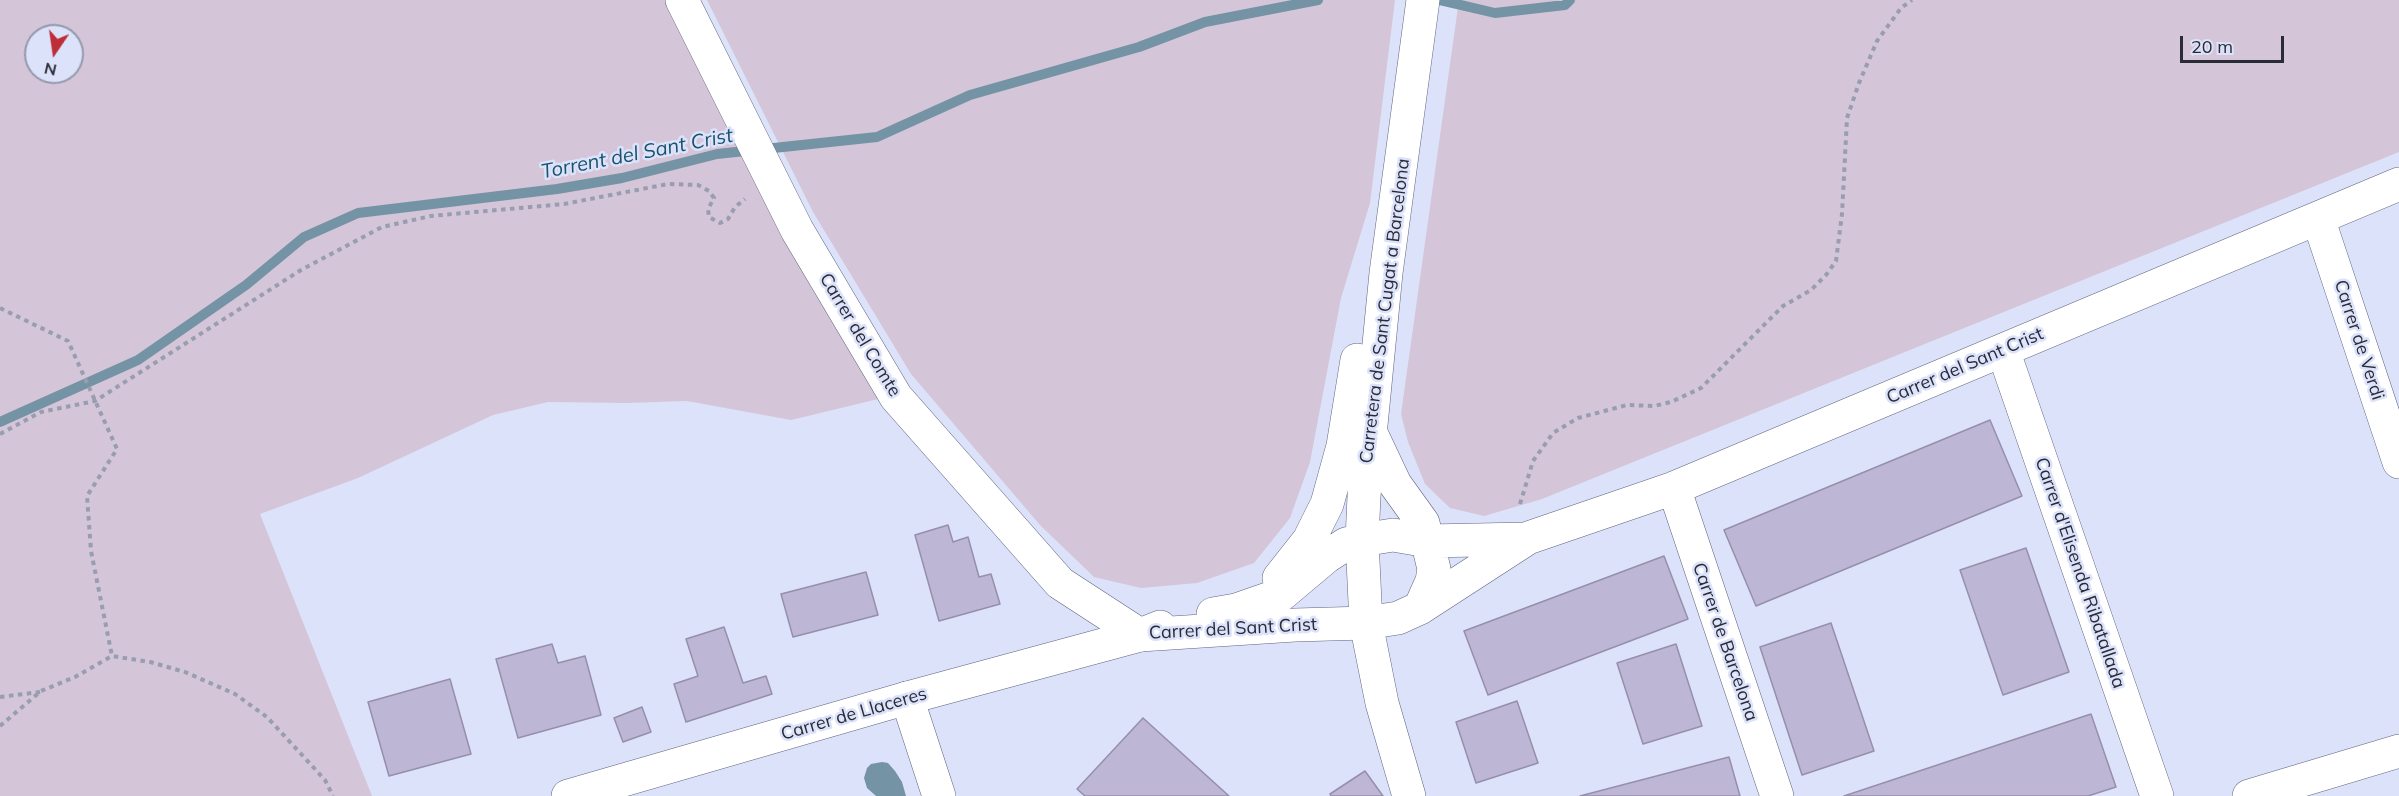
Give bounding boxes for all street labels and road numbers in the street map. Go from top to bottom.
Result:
street label: Carretera de Sant Cugat a Barcelona [1356,157,1414,465]
street label: Carrer del Comte [815,269,905,401]
street label: Carrer de Verdi [2329,277,2389,403]
street label: Carrer del Sant Crist [1883,323,2047,409]
street label: Carrer d'Elisenda Ribatallada [2030,455,2130,691]
street label: Carrer de Barcelona [1688,560,1762,724]
street label: Carrer del Sant Crist [1148,614,1318,644]
street label: Carrer de Llaceres [779,683,929,745]

